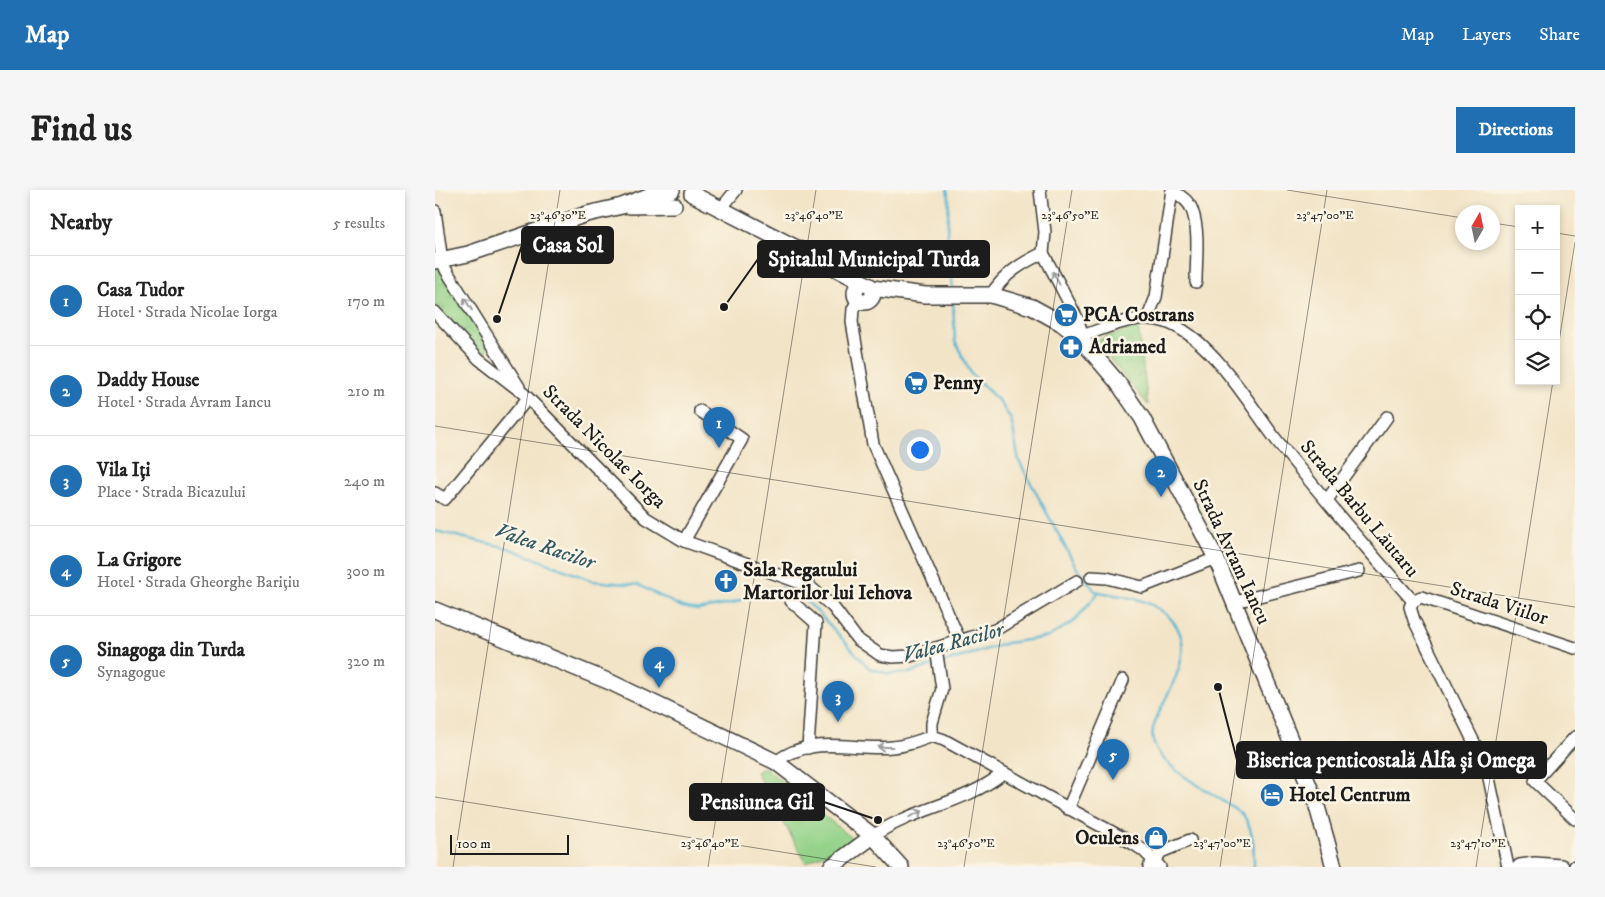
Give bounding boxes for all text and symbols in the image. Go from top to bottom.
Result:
text: Map [25,20,69,50]
text: Map [1401,24,1434,46]
text: Layers [1462,24,1511,46]
text: Share [1539,24,1580,46]
button: Directions [1456,107,1575,153]
text: Find us [30,108,132,152]
north arrow [1455,205,1500,250]
map controls [1515,205,1560,385]
button: + [1515,205,1560,250]
text: 23°46'30"E [530,208,586,223]
text: 23°46'40"E [785,208,844,223]
text: 23°46'50"E [1041,208,1099,223]
text: 23°47'00"E [1296,208,1354,223]
text: Nearby [50,210,112,236]
text: 5 results [333,213,385,233]
callout: Casa Sol [522,227,613,263]
text: Casa Sol [533,233,604,259]
callout: Spitalul Municipal Turda [758,241,989,277]
text: Spitalul Municipal Turda [768,247,981,273]
button: − [1515,250,1560,295]
one-way arrow [1051,271,1061,286]
text: Casa Tudor [97,279,184,302]
text: 1 [63,291,69,311]
text: 170 m [347,291,385,311]
button: locate [1515,295,1560,340]
one-way arrow [462,298,472,312]
text: Hotel · Strada Nicolae Iorga [97,302,277,322]
supermarket icon: PCA Costrans [1053,302,1079,328]
place label: PCA Costrans [1083,303,1194,328]
pharmacy icon: Adriamed [1058,334,1084,360]
place label: Adriamed [1088,335,1167,360]
button: layers [1515,340,1560,385]
text: Daddy House [97,369,199,392]
supermarket icon: Penny [903,370,929,396]
place label: Penny [933,371,983,396]
street label: Strada Nicolae Iorga [537,380,672,515]
text: 2 [62,381,70,401]
text: 210 m [347,381,385,401]
text: Hotel · Strada Avram Iancu [97,392,271,412]
pin: 1 [703,407,735,448]
street label: Strada Barbu Lăutaru [1294,435,1424,583]
your location [907,437,933,463]
pin: 2 [1145,456,1177,497]
text: Vila Iți [97,459,150,482]
text: 3 [63,471,69,491]
text: 240 m [344,471,385,491]
street label: Strada Avram Iancu [1186,475,1276,629]
text: Place · Strada Bicazului [97,482,246,502]
water label: Valea Racilor [492,518,600,577]
text: La Grigore [97,549,181,572]
place label: Sala Regatului Martorilor lui Iehova [743,558,912,606]
text: 4 [61,561,71,581]
text: 300 m [346,561,385,581]
church icon: Sala Regatului Martorilor lui Iehova [713,568,739,594]
text: Hotel · Strada Gheorghe Barițiu [97,572,300,592]
street label: Strada Viilor [1447,576,1552,632]
water label: Valea Racilor [900,617,1008,669]
text: Sinagoga din Turda [97,639,245,662]
pin: 4 [643,647,675,688]
text: 5 [62,651,70,671]
text: 320 m [347,651,385,671]
text: Synagogue [97,662,166,682]
pin: 3 [822,681,854,722]
pin: 5 [1097,739,1129,780]
one-way arrow [878,742,894,752]
callout: Biserica penticostală Alfa și Omega [1237,742,1546,778]
text: Biserica penticostală Alfa și Omega [1246,748,1537,774]
hotel icon: Hotel Centrum [1259,782,1285,808]
place label: Hotel Centrum [1289,783,1411,808]
callout: Pensiunea Gil [690,784,824,820]
text: Pensiunea Gil [700,790,814,816]
one-way arrow [908,808,923,818]
shop icon: Oculens [1143,825,1169,851]
place label: Oculens [1075,826,1139,851]
scale bar [450,832,569,855]
text: 100 m [457,835,491,853]
text: 23°46'40"E [681,836,740,851]
text: 23°46'50"E [937,836,995,851]
text: 23°47'00"E [1193,836,1251,851]
text: 23°47'10"E [1450,836,1506,851]

